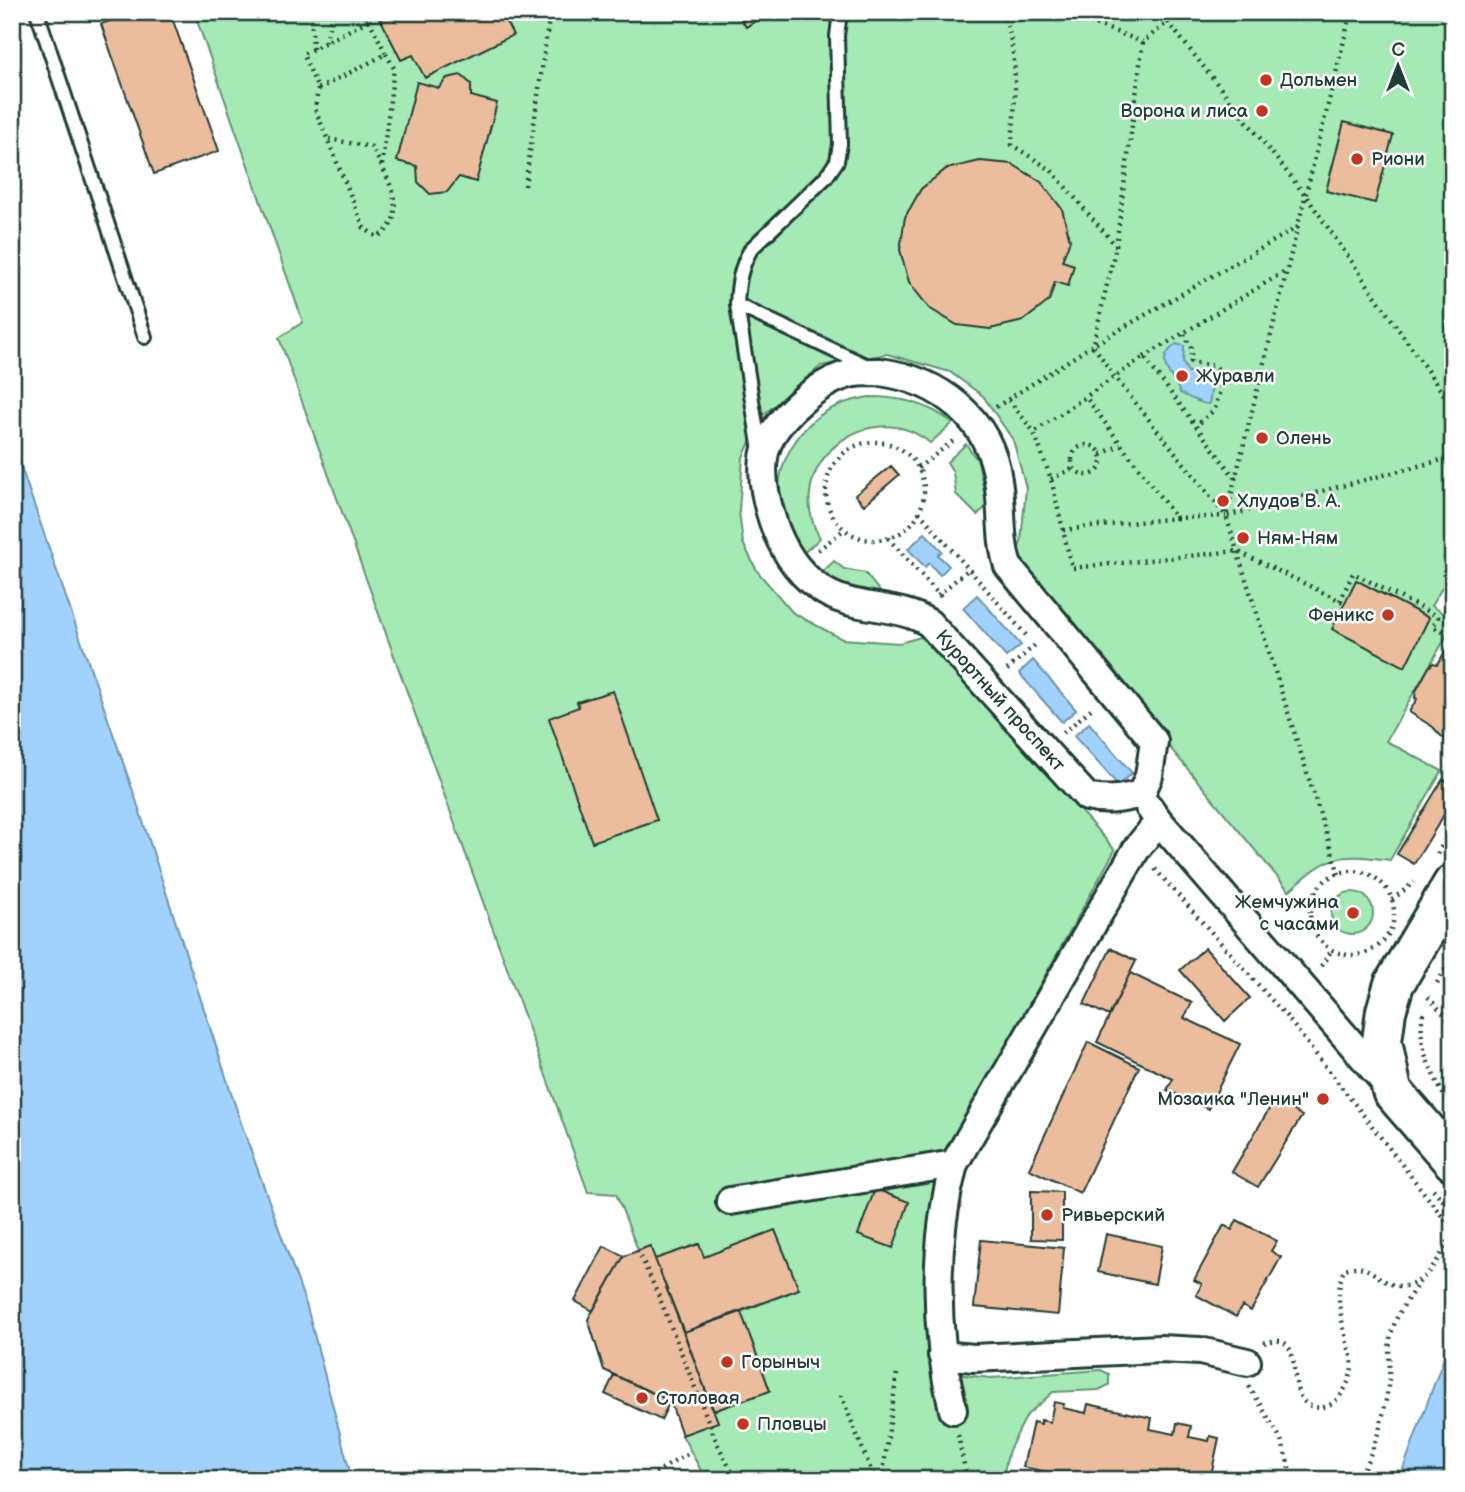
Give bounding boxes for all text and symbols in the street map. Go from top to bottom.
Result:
north arrow [1364,32,1434,102]
text: С [1391,39,1405,62]
place label: Дольмен [1280,69,1357,92]
marker: Дольмен [1258,72,1274,88]
place label: Ворона и лиса [1121,100,1248,123]
marker: Ворона и лиса [1254,103,1270,119]
place label: Риони [1371,148,1425,171]
marker: Риони [1349,151,1365,167]
place label: Журавли [1196,365,1275,388]
marker: Журавли [1174,368,1190,384]
place label: Олень [1276,427,1332,450]
marker: Олень [1254,430,1270,446]
place label: Хлудов В. А. [1237,490,1341,513]
marker: Хлудов В. А. [1215,493,1231,509]
place label: Ням-Ням [1257,527,1338,550]
marker: Ням-Ням [1235,530,1251,546]
place label: Феникс [1308,604,1375,627]
marker: Феникс [1380,607,1396,623]
street label: Курортный проспект [930,625,1070,777]
place label: Жемчужина с часами [1235,891,1339,936]
marker: Жемчужина с часами [1345,905,1361,921]
place label: Мозаика "Ленин" [1157,1088,1309,1111]
marker: Мозаика "Ленин" [1315,1091,1331,1107]
place label: Ривьерский [1061,1204,1165,1227]
marker: Ривьерский [1039,1207,1055,1223]
place label: Горыныч [741,1351,820,1374]
marker: Горыныч [719,1354,735,1370]
place label: Столовая [656,1387,739,1410]
marker: Столовая [634,1390,650,1406]
place label: Пловцы [757,1413,827,1436]
marker: Пловцы [735,1416,751,1432]

